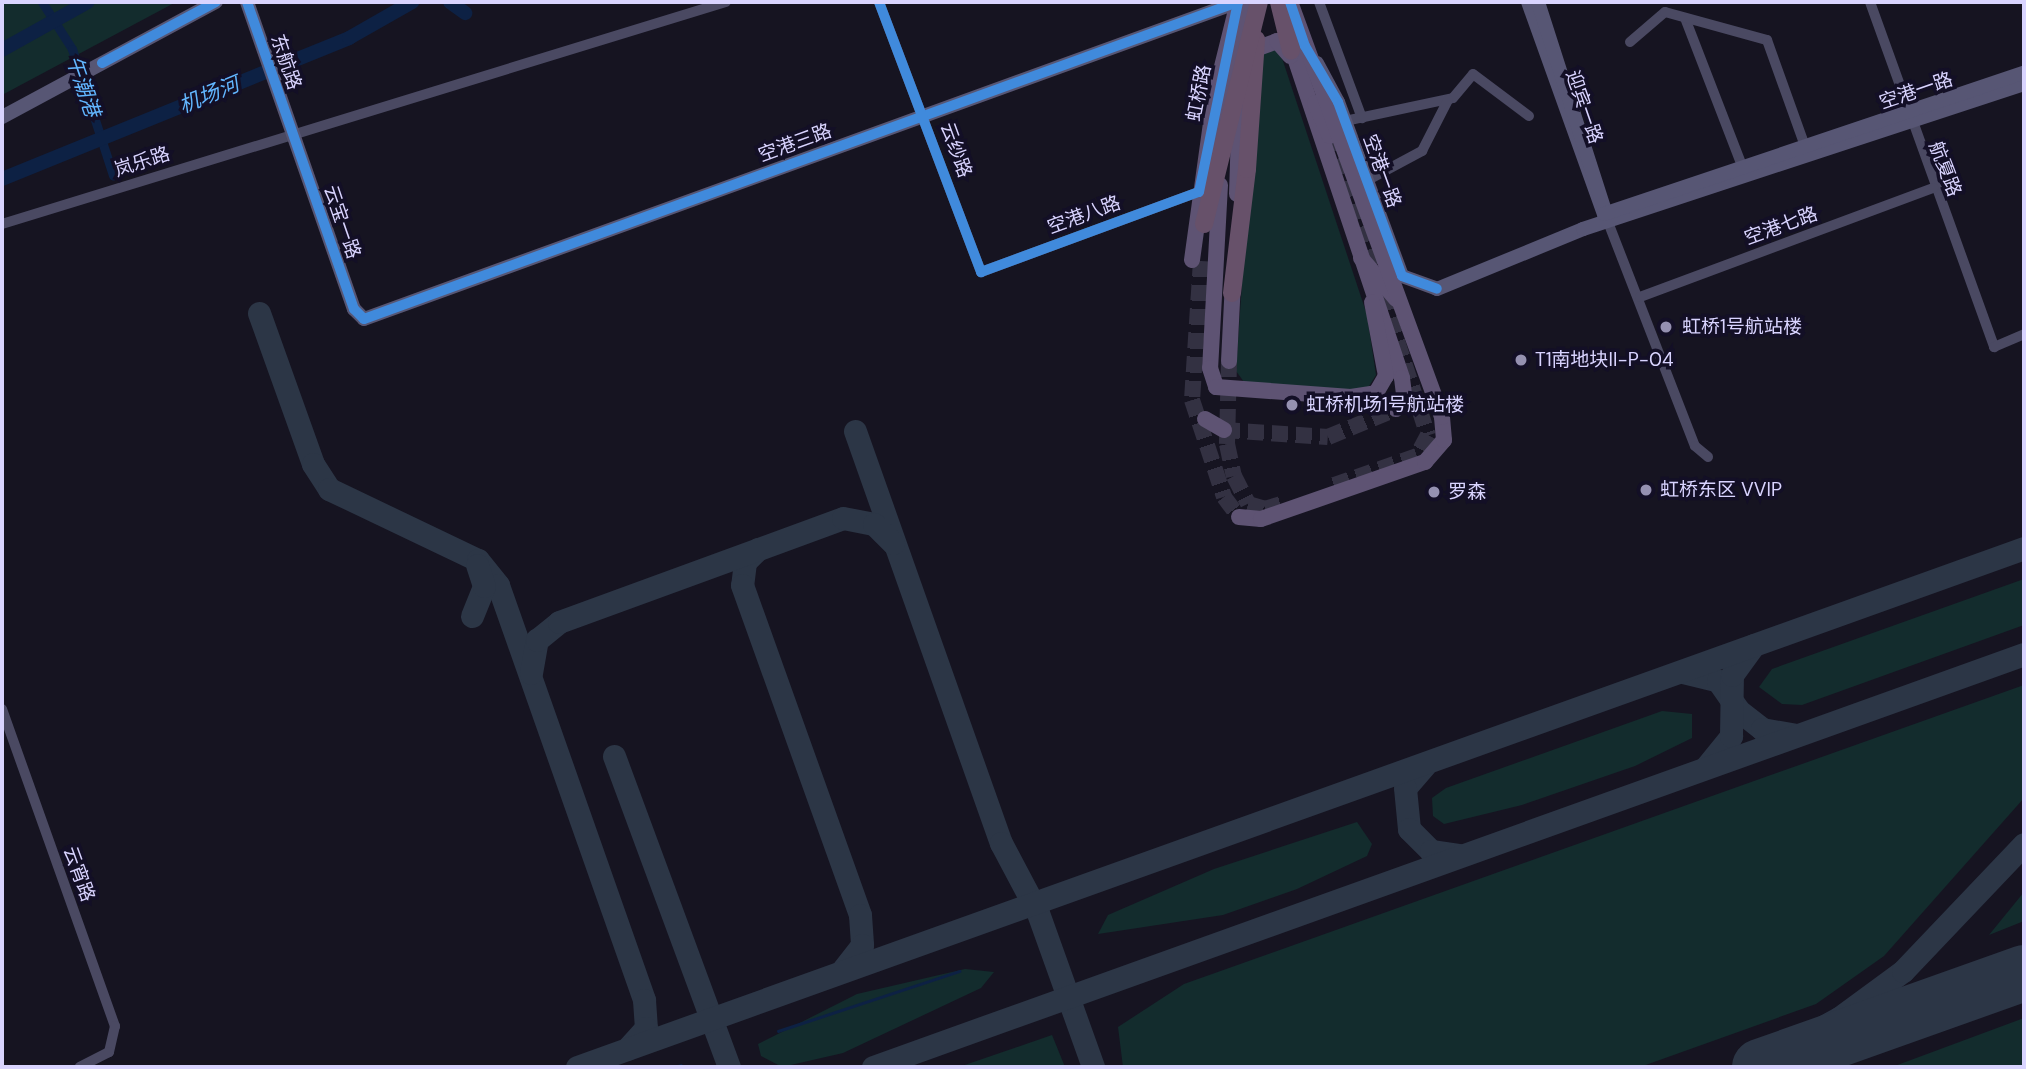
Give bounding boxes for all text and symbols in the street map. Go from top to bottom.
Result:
street label: 东航路 [266,31,306,93]
water label: 午潮港 [61,52,105,120]
street label: 虹桥路 [1182,63,1216,123]
street label: 迎宾一路 [1561,67,1607,147]
street label: 空港一路 [1876,68,1956,114]
water label: 机场河 [175,72,243,118]
street label: 空港三路 [755,119,835,167]
street label: 云纱路 [936,119,976,181]
street label: 空港一路 [1358,131,1406,211]
street label: 航夏路 [1924,138,1966,200]
street label: 岚乐路 [111,142,173,182]
street label: 云宝一路 [319,182,365,262]
street label: 空港八路 [1044,191,1124,239]
street label: 空港七路 [1741,202,1821,250]
place label: 虹桥1号航站楼 [1682,316,1802,338]
marker: 虹桥1号航站楼 [1656,317,1676,337]
place label: T1南地块II-P-04 [1535,349,1674,371]
marker: T1南地块II-P-04 [1513,352,1529,368]
place label: 虹桥机场1号航站楼 [1306,394,1464,416]
marker: 虹桥机场1号航站楼 [1284,397,1300,413]
place label: 虹桥东区 VVIP [1660,479,1782,501]
place label: 罗森 [1448,481,1486,503]
marker: 虹桥东区 VVIP [1638,482,1654,498]
marker: 罗森 [1426,484,1442,500]
street label: 云宵路 [59,843,99,905]

